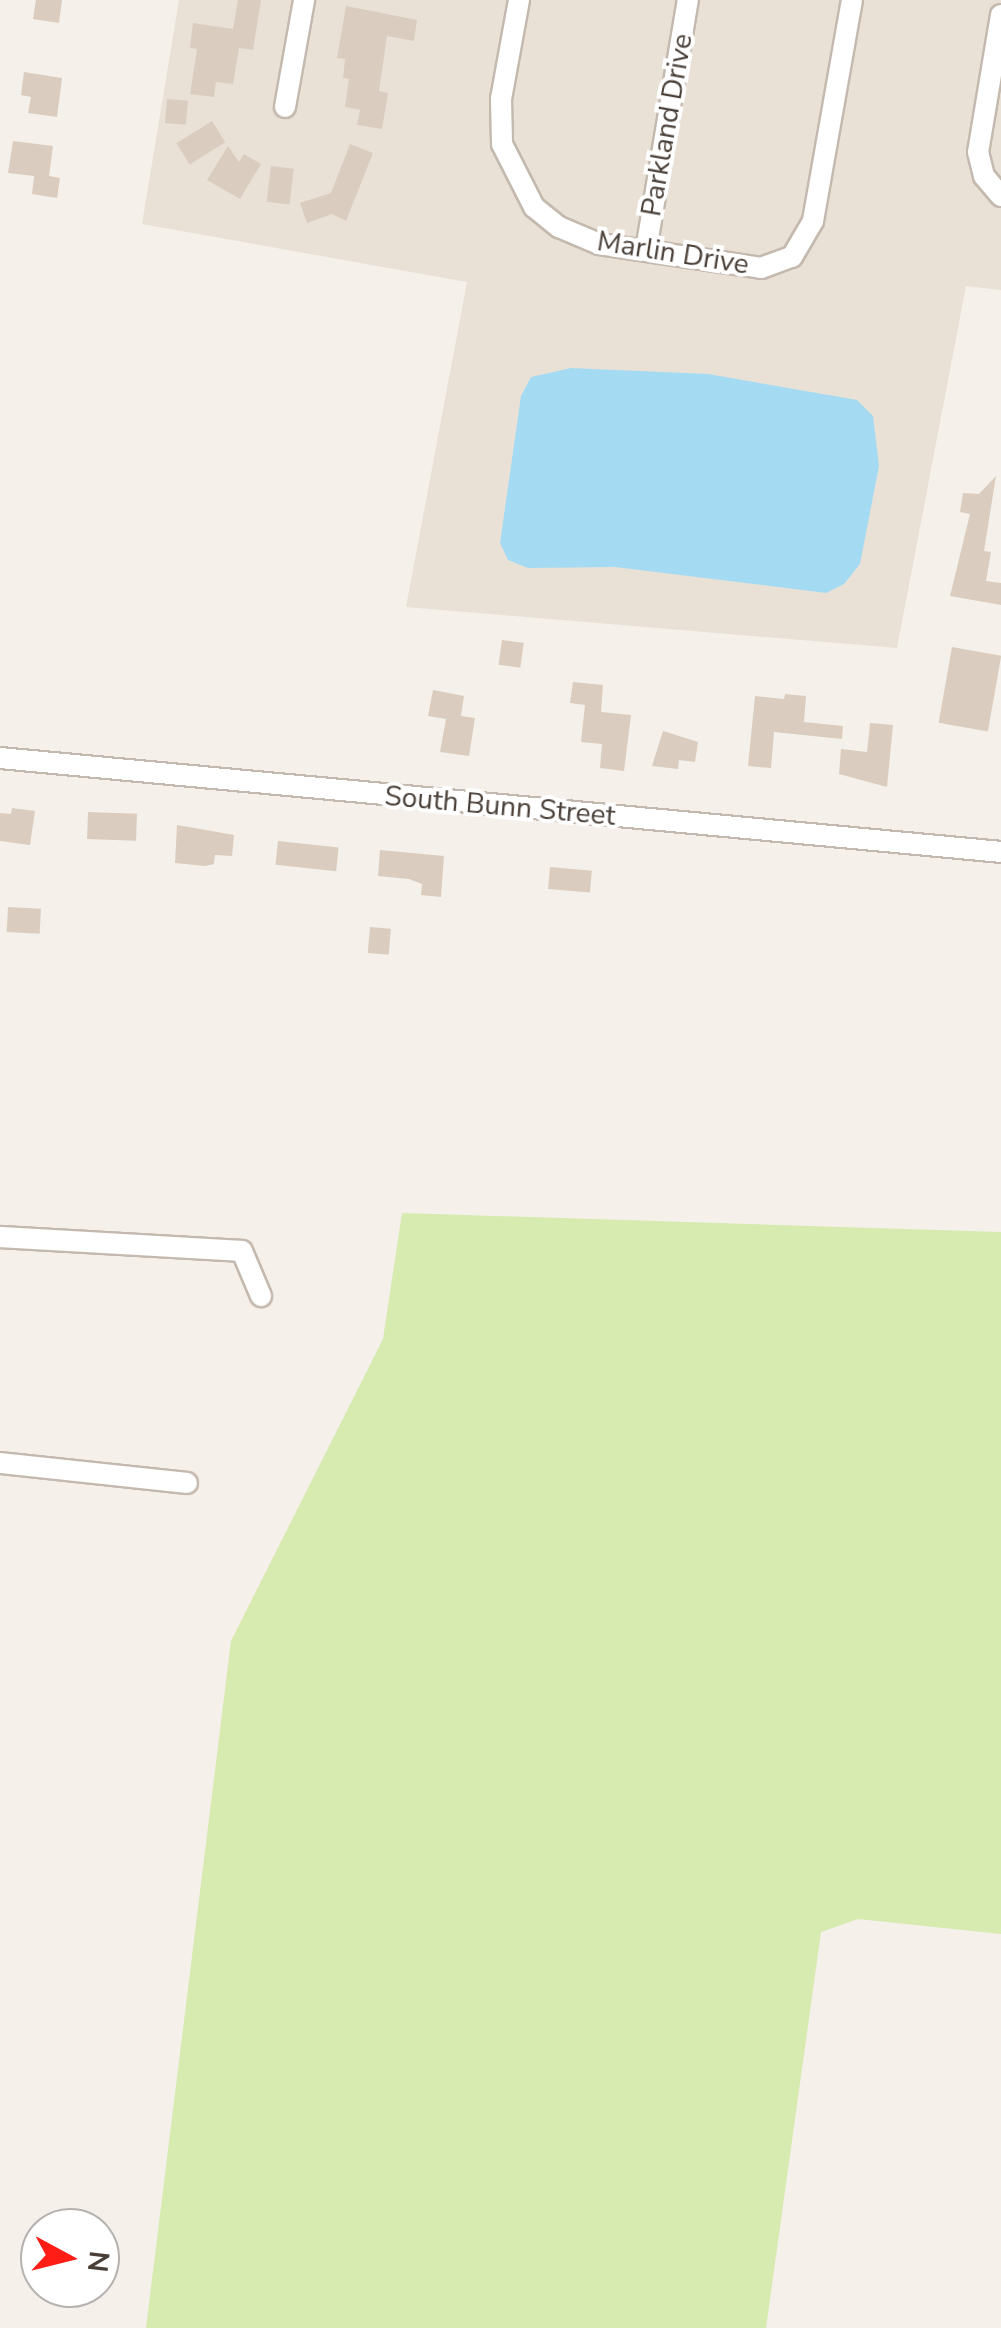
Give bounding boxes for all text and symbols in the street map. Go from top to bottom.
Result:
street label: Parkland Drive [634,31,700,219]
street label: Marlin Drive [595,224,751,282]
street label: South Bunn Street [383,779,617,833]
north arrow [20,2208,120,2308]
text: N [78,2249,118,2274]

